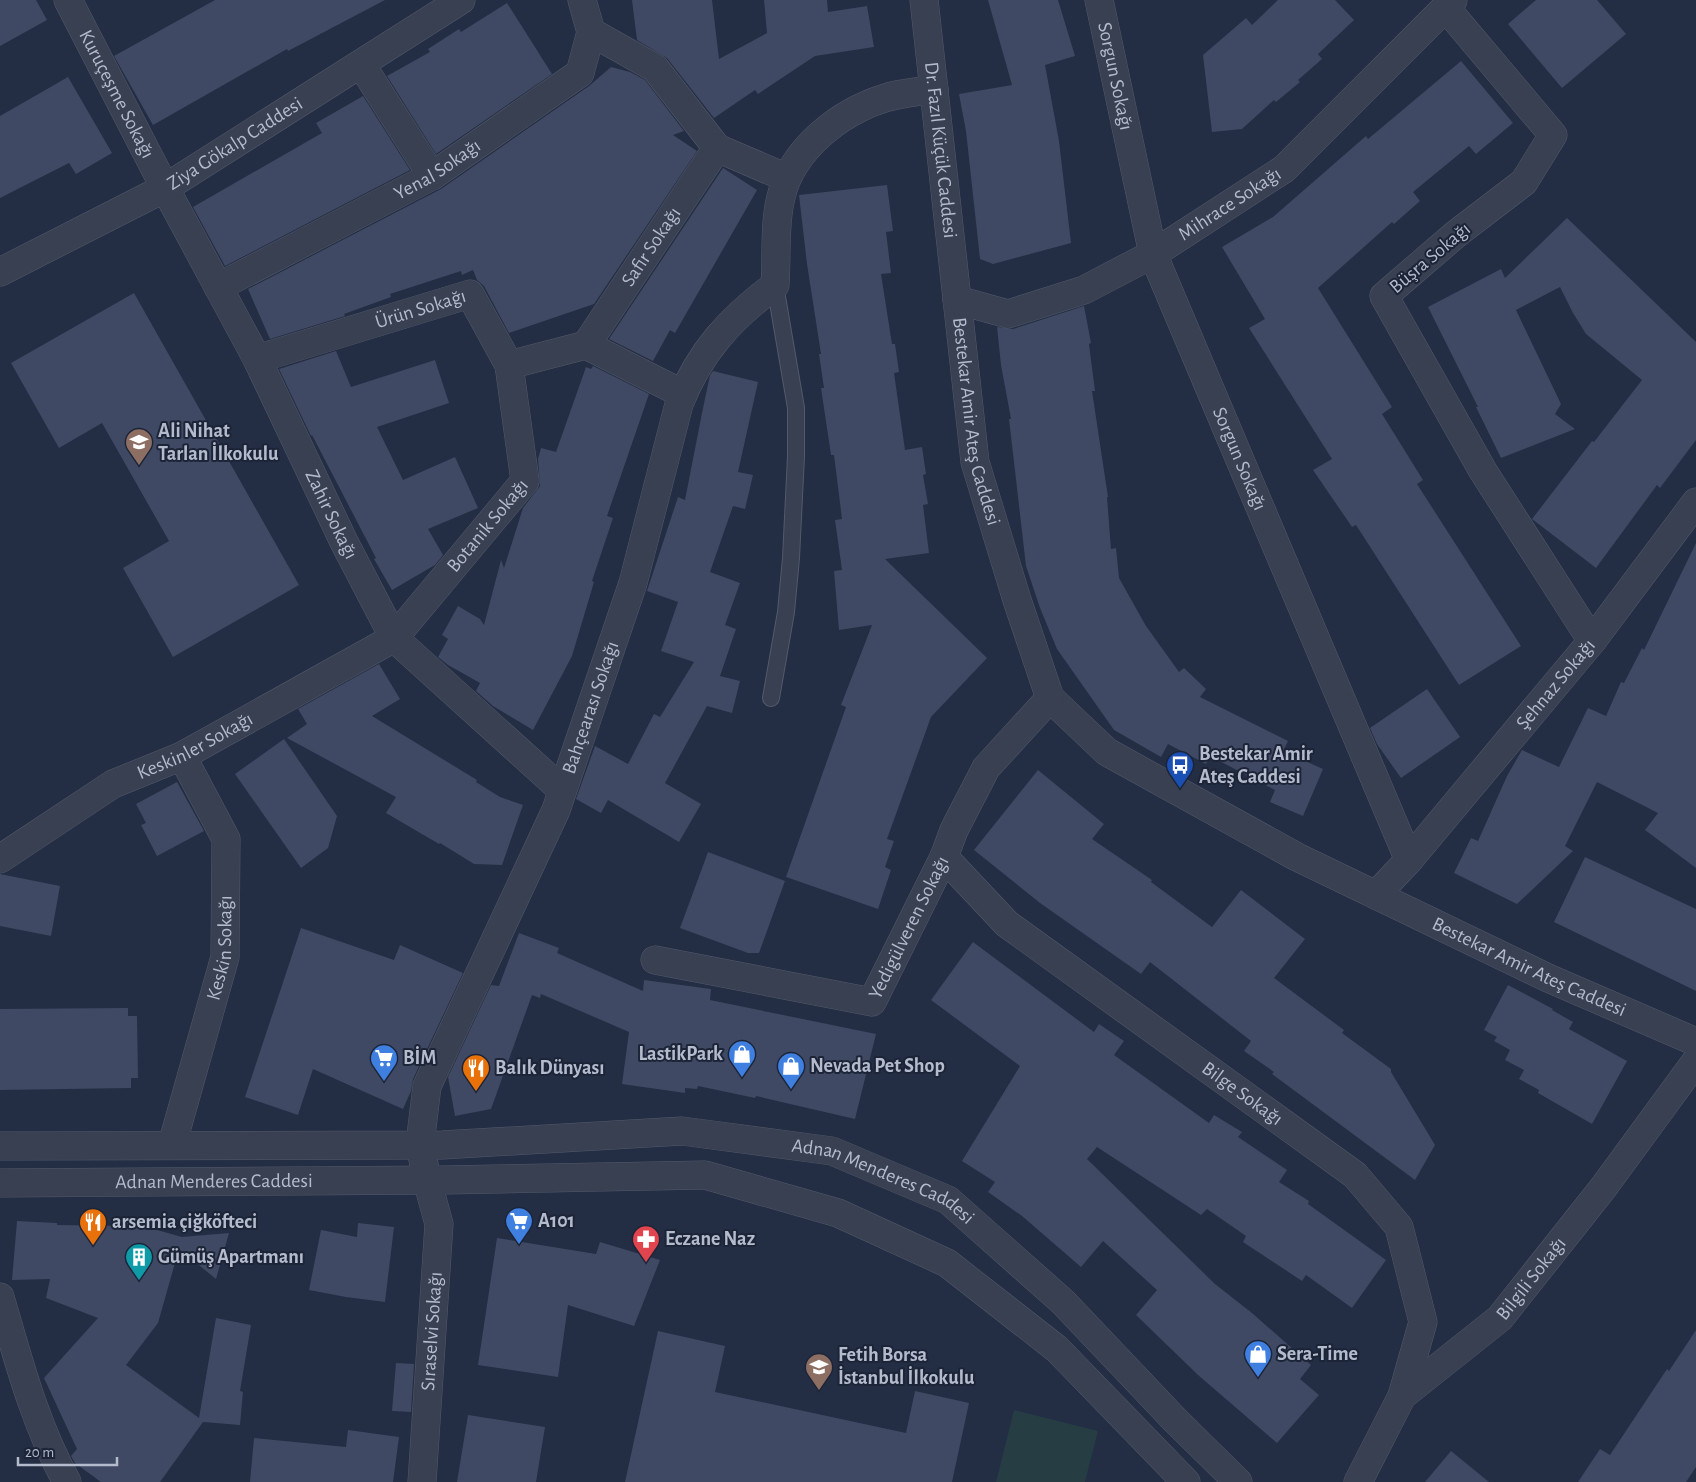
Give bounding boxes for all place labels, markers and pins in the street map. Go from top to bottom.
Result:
place label: Ali Nihat Tarlan İlkokulu [158,421,279,464]
school or university icon: Ali Nihat Tarlan İlkokulu [124,427,154,466]
place label: Bestekar Amir Ateş Caddesi [1199,744,1313,787]
bus stop icon: Bestekar Amir Ateş Caddesi [1165,750,1195,789]
shop icon: LastikPark [727,1039,757,1078]
supermarket icon: BİM [369,1043,399,1082]
place label: LastikPark [638,1044,723,1064]
place label: BİM [403,1046,436,1068]
shop icon: Nevada Pet Shop [776,1051,806,1090]
restaurant icon: Balık Dünyası [461,1053,491,1092]
place label: Nevada Pet Shop [810,1056,945,1076]
place label: Balık Dünyası [495,1058,605,1078]
supermarket icon: A101 [504,1206,534,1245]
restaurant icon: arsemia çiğköfteci [78,1207,108,1246]
place label: A101 [538,1211,575,1231]
place label: arsemia çiğköfteci [112,1212,257,1232]
pharmacy icon: Eczane Naz [631,1224,661,1263]
place label: Eczane Naz [665,1229,755,1249]
building icon: Gümüş Apartmanı [124,1242,154,1281]
place label: Gümüş Apartmanı [158,1247,304,1267]
shop icon: Sera-Time [1243,1339,1273,1378]
place label: Sera-Time [1277,1344,1358,1364]
place label: Fetih Borsa İstanbul İlkokulu [838,1345,975,1388]
school or university icon: Fetih Borsa İstanbul İlkokulu [804,1352,834,1391]

